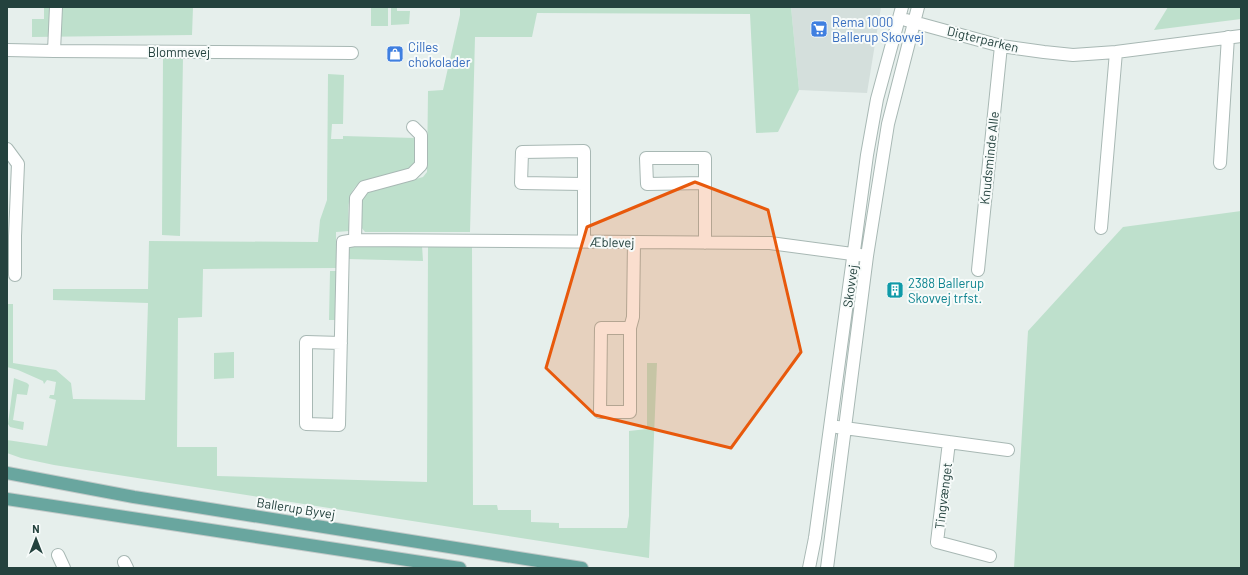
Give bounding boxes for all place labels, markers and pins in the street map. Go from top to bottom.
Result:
place label: Rema 1000 Ballerup Skovvej [832,14,924,45]
supermarket icon: Rema 1000 Ballerup Skovvej [809,19,829,39]
place label: Cilles chokolader [408,39,471,70]
shop icon: Cilles chokolader [385,44,405,64]
place label: 2388 Ballerup Skovvej trfst. [908,275,984,306]
building icon: 2388 Ballerup Skovvej trfst. [885,280,905,300]

